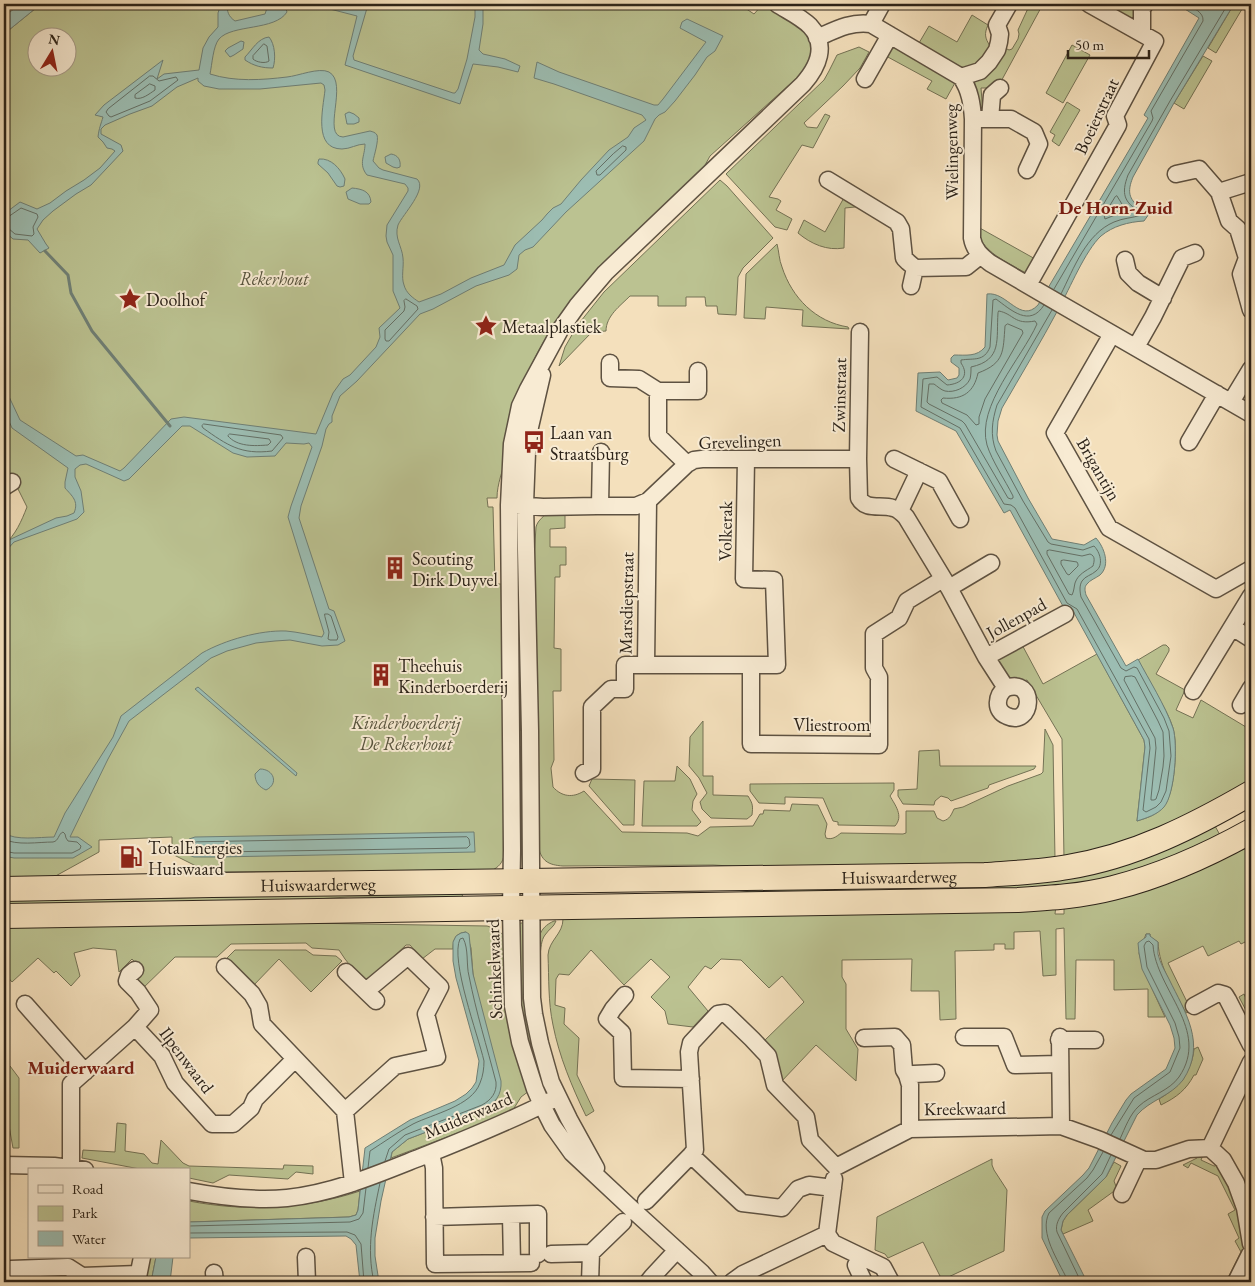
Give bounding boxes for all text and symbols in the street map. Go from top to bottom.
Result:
north arrow [28,28,78,78]
scale bar [1068,28,1149,60]
text: N [47,29,62,49]
text: 50 m [1075,35,1104,54]
street label: Boeierstraat [1068,74,1124,158]
street label: Wielingenweg [939,103,963,200]
district label: De Horn-Zuid [1059,195,1174,220]
park label: Rekerhout [239,267,309,290]
place icon: Doolhof [117,286,143,312]
place label: Doolhof [146,288,208,311]
place icon: Metaalplastiek [473,313,499,339]
place label: Metaalplastiek [502,315,602,338]
street label: Zwinstraat [827,357,851,432]
place label: Laan van Straatsburg [550,421,629,465]
street label: Grevelingen [698,428,782,454]
bus stop icon: Laan van Straatsburg [521,429,547,455]
street label: Brigantijn [1072,433,1126,505]
street label: Volkerak [713,500,737,561]
place label: Scouting Dirk Duyvel [412,547,498,591]
street label: Marsdiepstraat [614,551,638,654]
building icon: Scouting Dirk Duyvel [382,555,408,581]
street label: Jollenpad [980,592,1051,645]
place label: Theehuis Kinderboerderij [398,654,508,698]
building icon: Theehuis Kinderboerderij [368,662,394,688]
park label: Kinderboerderij De Rekerhout [350,711,462,755]
street label: Vliestroom [793,713,871,736]
place label: TotalEnergies Huiswaard [148,836,242,880]
fuel station icon: TotalEnergies Huiswaard [118,844,144,870]
street label: Huiswaarderweg [841,864,957,888]
street label: Huiswaarderweg [260,871,376,896]
street label: Schinkelwaard [481,918,507,1019]
street label: Ilpenwaard [155,1022,220,1099]
district label: Muiderwaard [27,1055,135,1080]
street label: Muiderwaard [420,1086,516,1144]
street label: Kreekwaard [924,1096,1007,1120]
legend [28,1168,190,1258]
text: Road [72,1179,104,1198]
text: Park [72,1203,99,1222]
text: Water [72,1229,106,1248]

